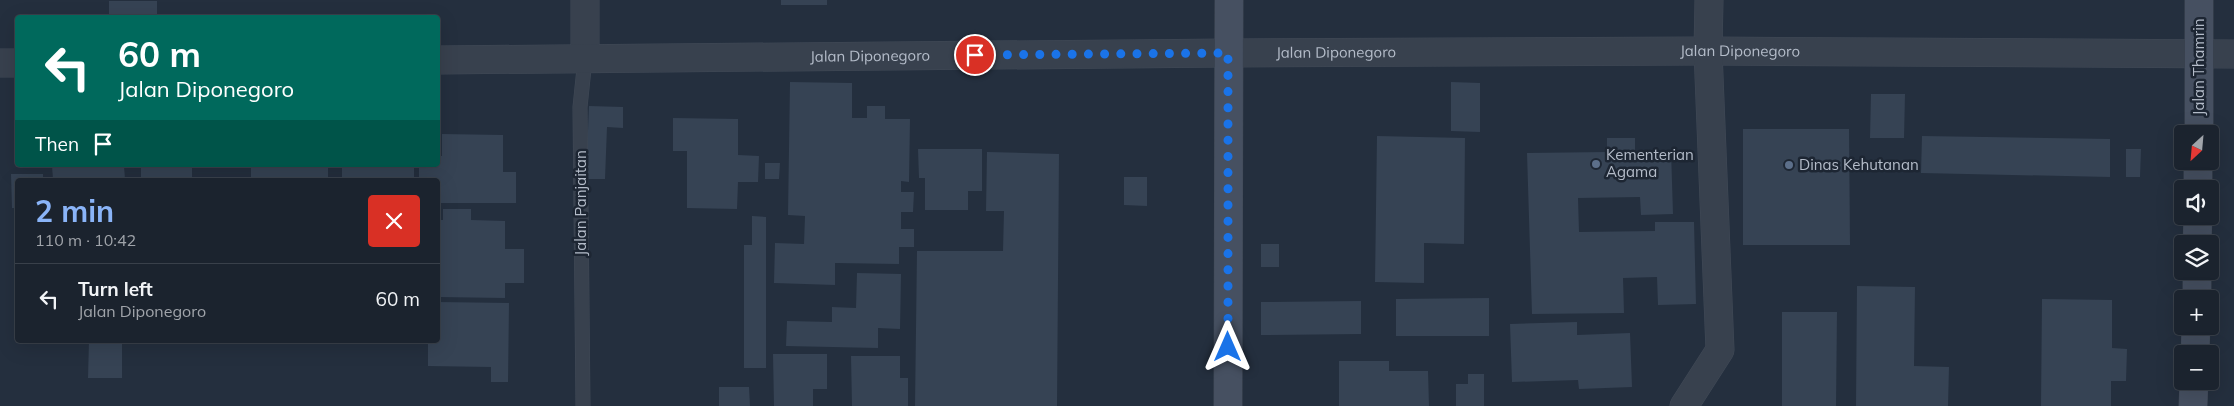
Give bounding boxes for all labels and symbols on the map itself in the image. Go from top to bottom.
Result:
street label: Jalan Thamrin [2189,18,2208,116]
pin [954,34,996,76]
street label: Jalan Diponegoro [1680,41,1800,61]
street label: Jalan Diponegoro [1276,42,1396,62]
street label: Jalan Diponegoro [810,46,930,66]
north arrow [2174,125,2219,170]
place label: Kementerian Agama [1606,145,1694,181]
street label: Jalan Panjaitan [571,150,590,256]
place label: Dinas Kehutanan [1799,155,1919,174]
marker: Kementerian Agama [1590,158,1602,170]
marker: Dinas Kehutanan [1783,159,1795,171]
position arrow [1201,320,1253,372]

